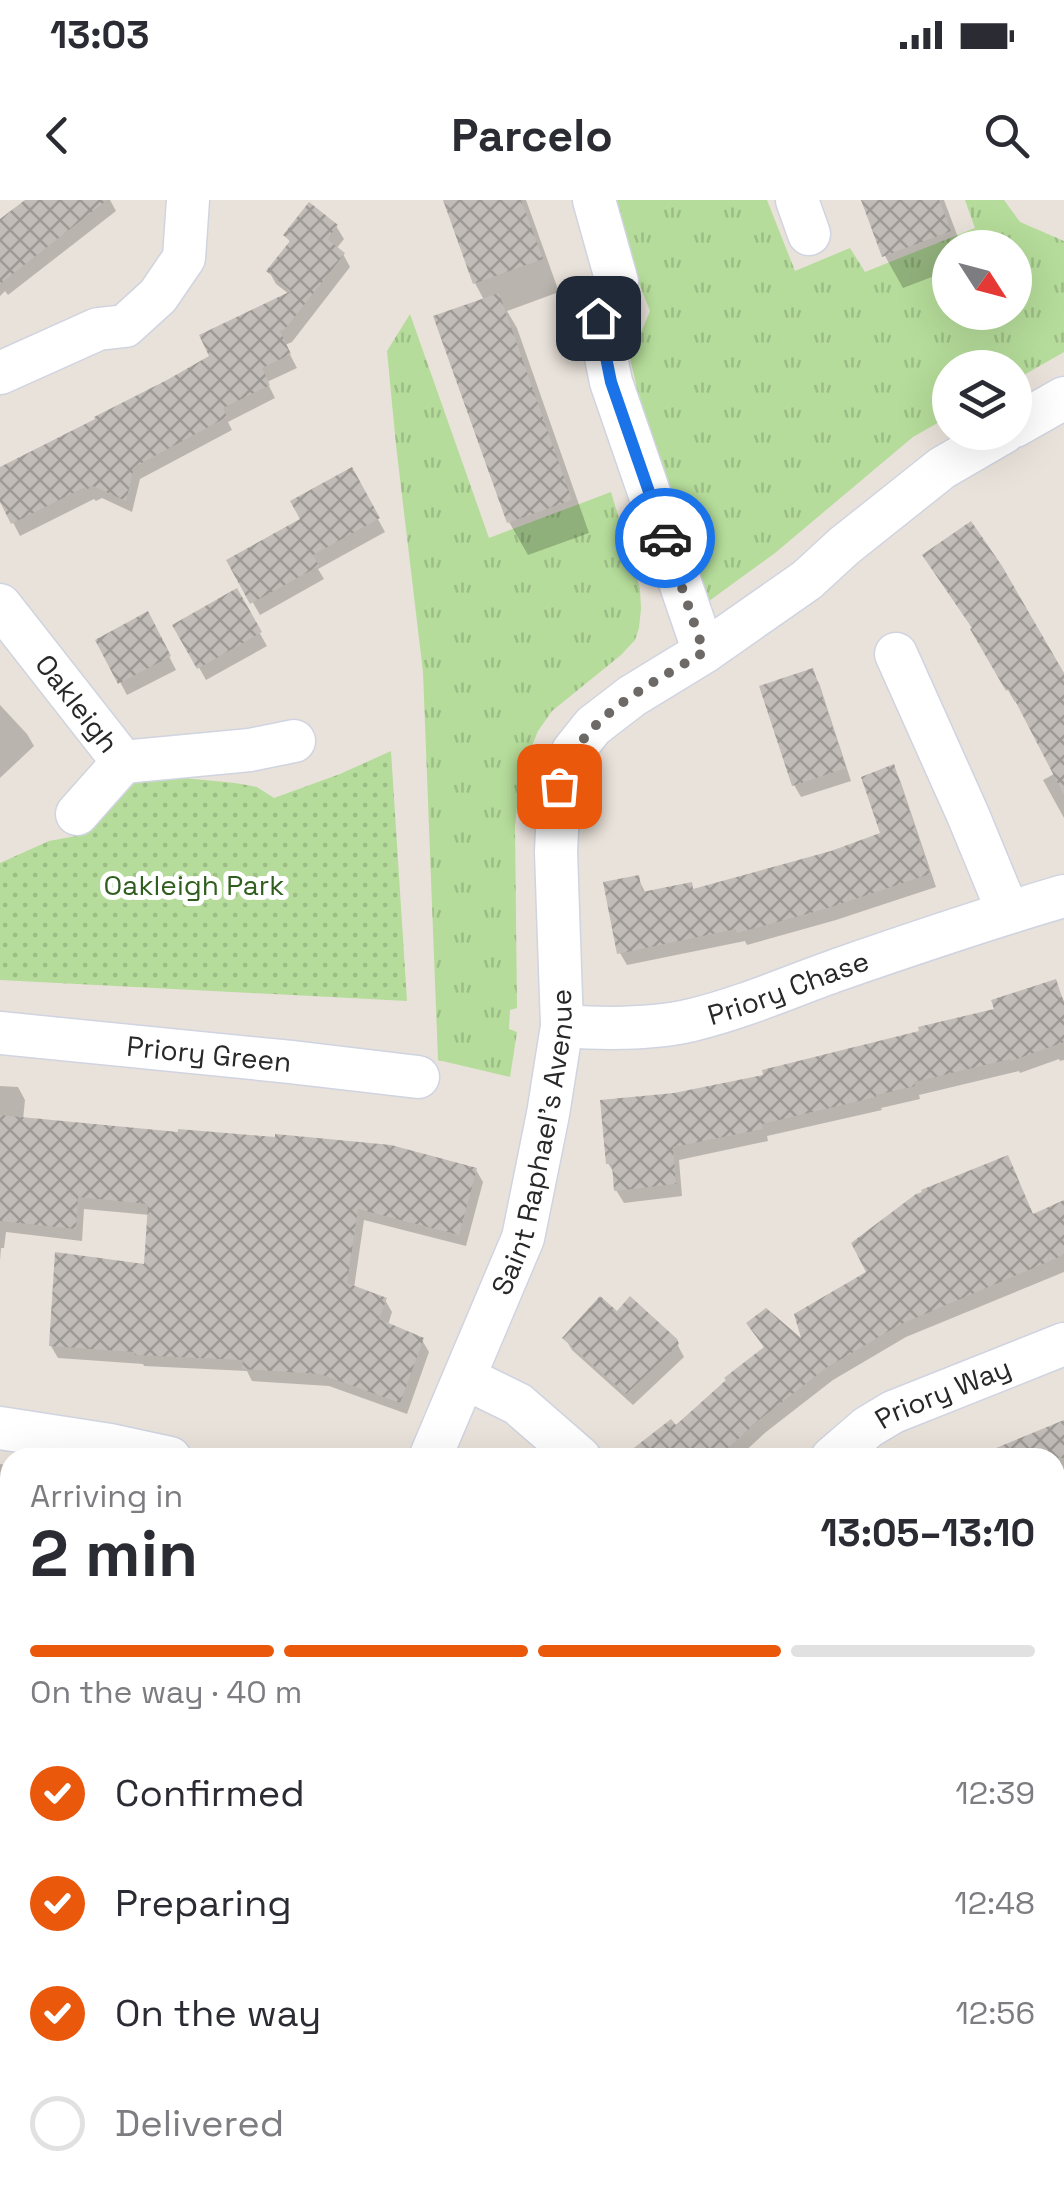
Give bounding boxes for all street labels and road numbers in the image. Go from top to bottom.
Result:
street label: Oakleigh [27,647,127,760]
street label: Priory Chase [703,942,873,1033]
street label: Saint Raphael's Avenue [483,989,580,1300]
street label: Priory Green [125,1028,293,1080]
street label: Priory Way [868,1349,1016,1437]

